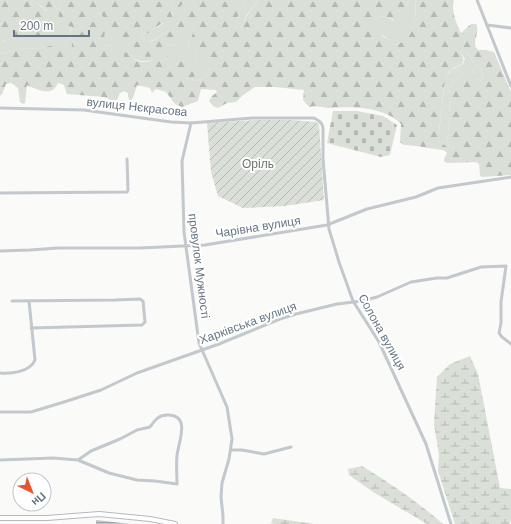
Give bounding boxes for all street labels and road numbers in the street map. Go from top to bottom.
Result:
street label: вулиця Нєкрасова [86,95,188,119]
street label: провулок Мужності [186,213,212,319]
street label: Чарівна вулиця [214,213,302,241]
street label: Солона вулиця [355,292,409,372]
street label: Харківська вулиця [198,299,298,347]

